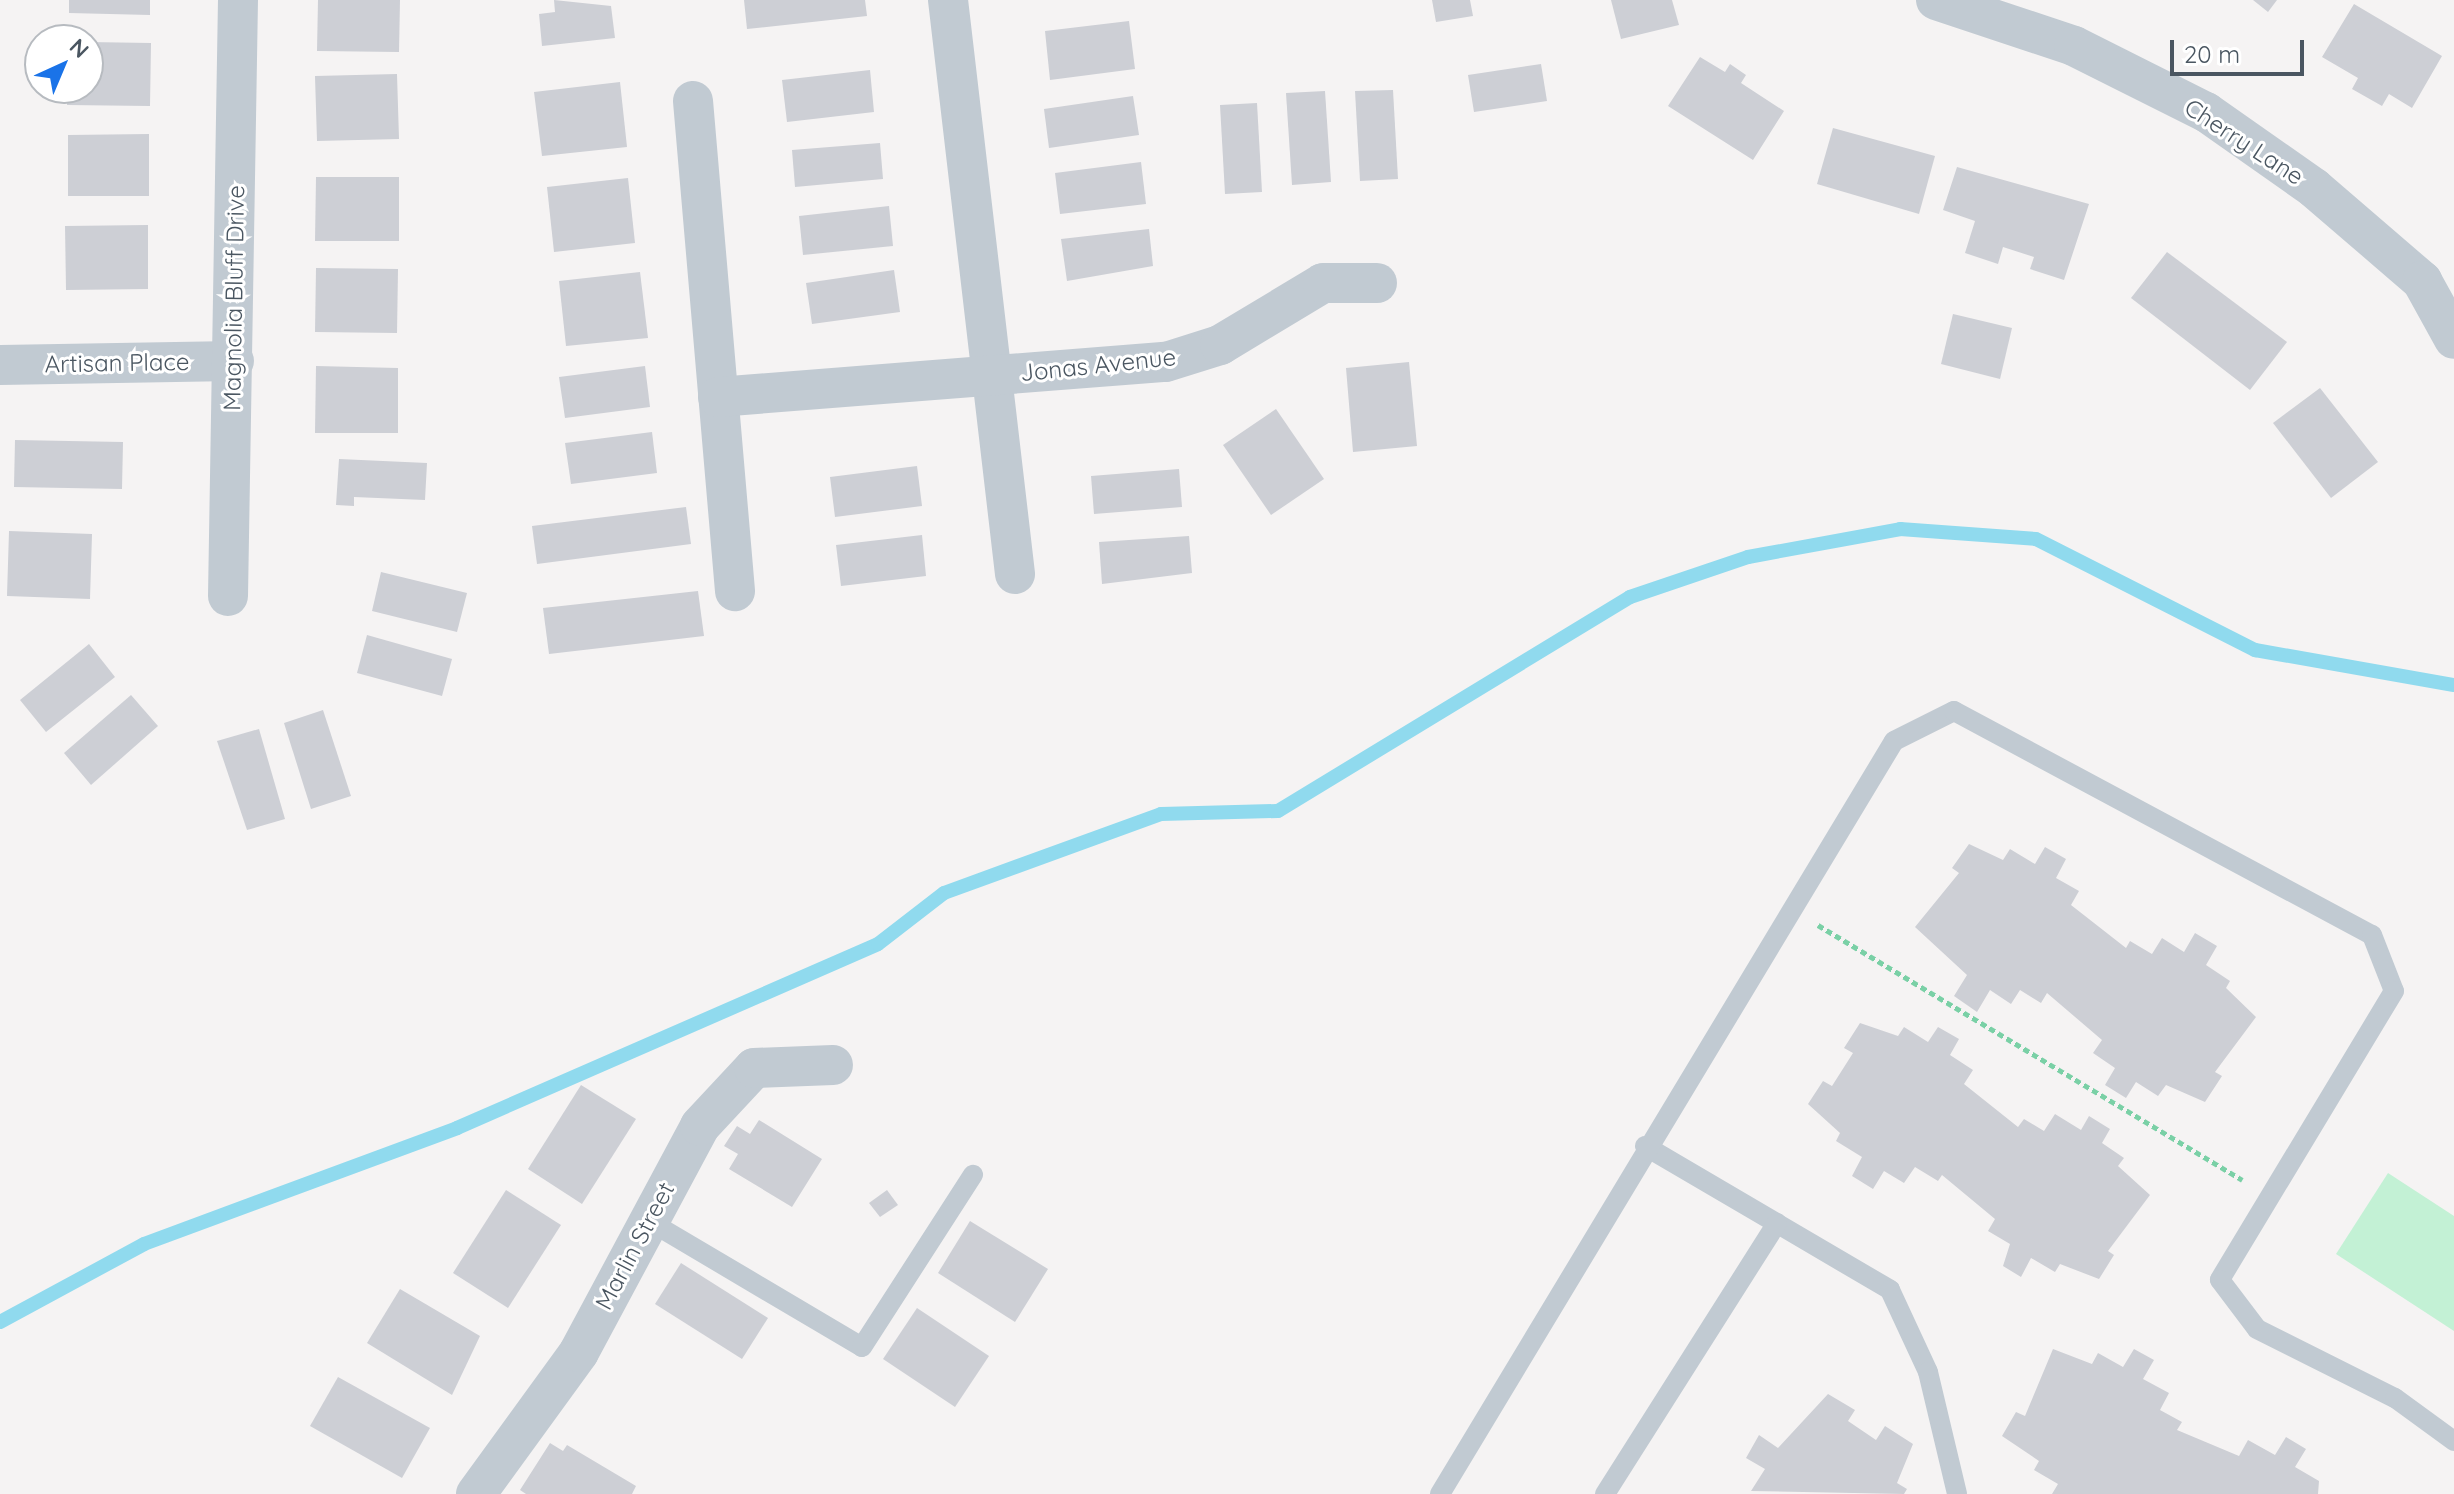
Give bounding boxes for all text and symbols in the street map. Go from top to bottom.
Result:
north arrow [24,24,104,104]
scale bar [2174,24,2308,74]
text: N [64,32,95,64]
text: 20 m [2184,39,2240,69]
street label: Cherry Lane [2179,93,2309,191]
street label: Magnolia Bluff Drive [218,185,250,411]
street label: Jonas Avenue [1019,342,1177,388]
street label: Artisan Place [44,347,190,379]
street label: Marlin Street [589,1177,681,1315]

